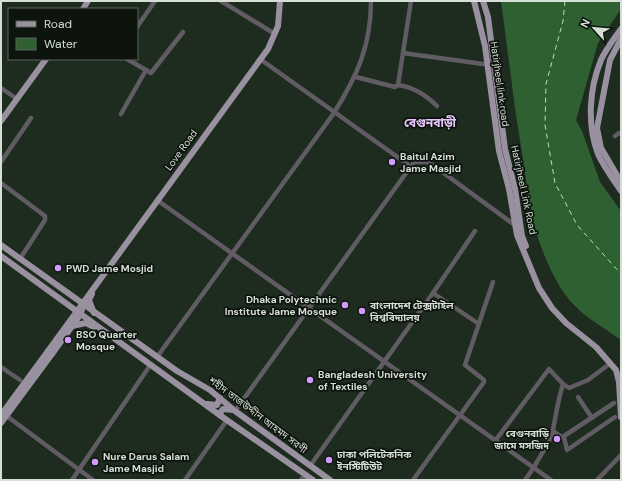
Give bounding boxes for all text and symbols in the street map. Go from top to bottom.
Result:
legend [8,8,138,60]
north arrow [574,8,614,48]
text: Road [44,16,72,32]
text: N [577,17,593,30]
text: Water [44,36,78,52]
street label: Hatirjheel link road [488,41,512,127]
district label: বেগুনবাড়ী [404,115,457,131]
street label: Love Road [162,127,200,173]
street label: Hatirjheel Link Road [508,144,540,236]
place label: Baitul Azim Jame Masjid [400,150,461,175]
marker: Baitul Azim Jame Masjid [387,157,397,167]
place label: PWD Jame Mosjid [66,262,153,275]
marker: PWD Jame Mosjid [53,263,63,273]
place label: Dhaka Polytechnic Institute Jame Mosque [225,293,337,318]
place label: বাংলাদেশ টেক্সটাইল বিশ্ববিদ্যালয় [369,299,454,324]
marker: Dhaka Polytechnic Institute Jame Mosque [340,300,350,310]
marker: বাংলাদেশ টেক্সটাইল বিশ্ববিদ্যালয় [357,306,367,316]
place label: BSO Quarter Mosque [76,328,137,353]
marker: BSO Quarter Mosque [63,335,73,345]
place label: Bangladesh University of Textiles [318,368,427,393]
street label: শহীদ তাজউদ্দীন আহমদ সরণী [205,373,310,457]
marker: Bangladesh University of Textiles [305,375,315,385]
place label: বেগুনবাড়ি জামে মসজিদ [493,427,550,452]
marker: বেগুনবাড়ি জামে মসজিদ [552,434,562,444]
place label: ঢাকা পলিটেকনিক ইনস্টিটিউট [336,448,412,473]
place label: Nure Darus Salam Jame Masjid [103,450,190,475]
marker: ঢাকা পলিটেকনিক ইনস্টিটিউট [324,455,334,465]
marker: Nure Darus Salam Jame Masjid [90,457,100,467]

